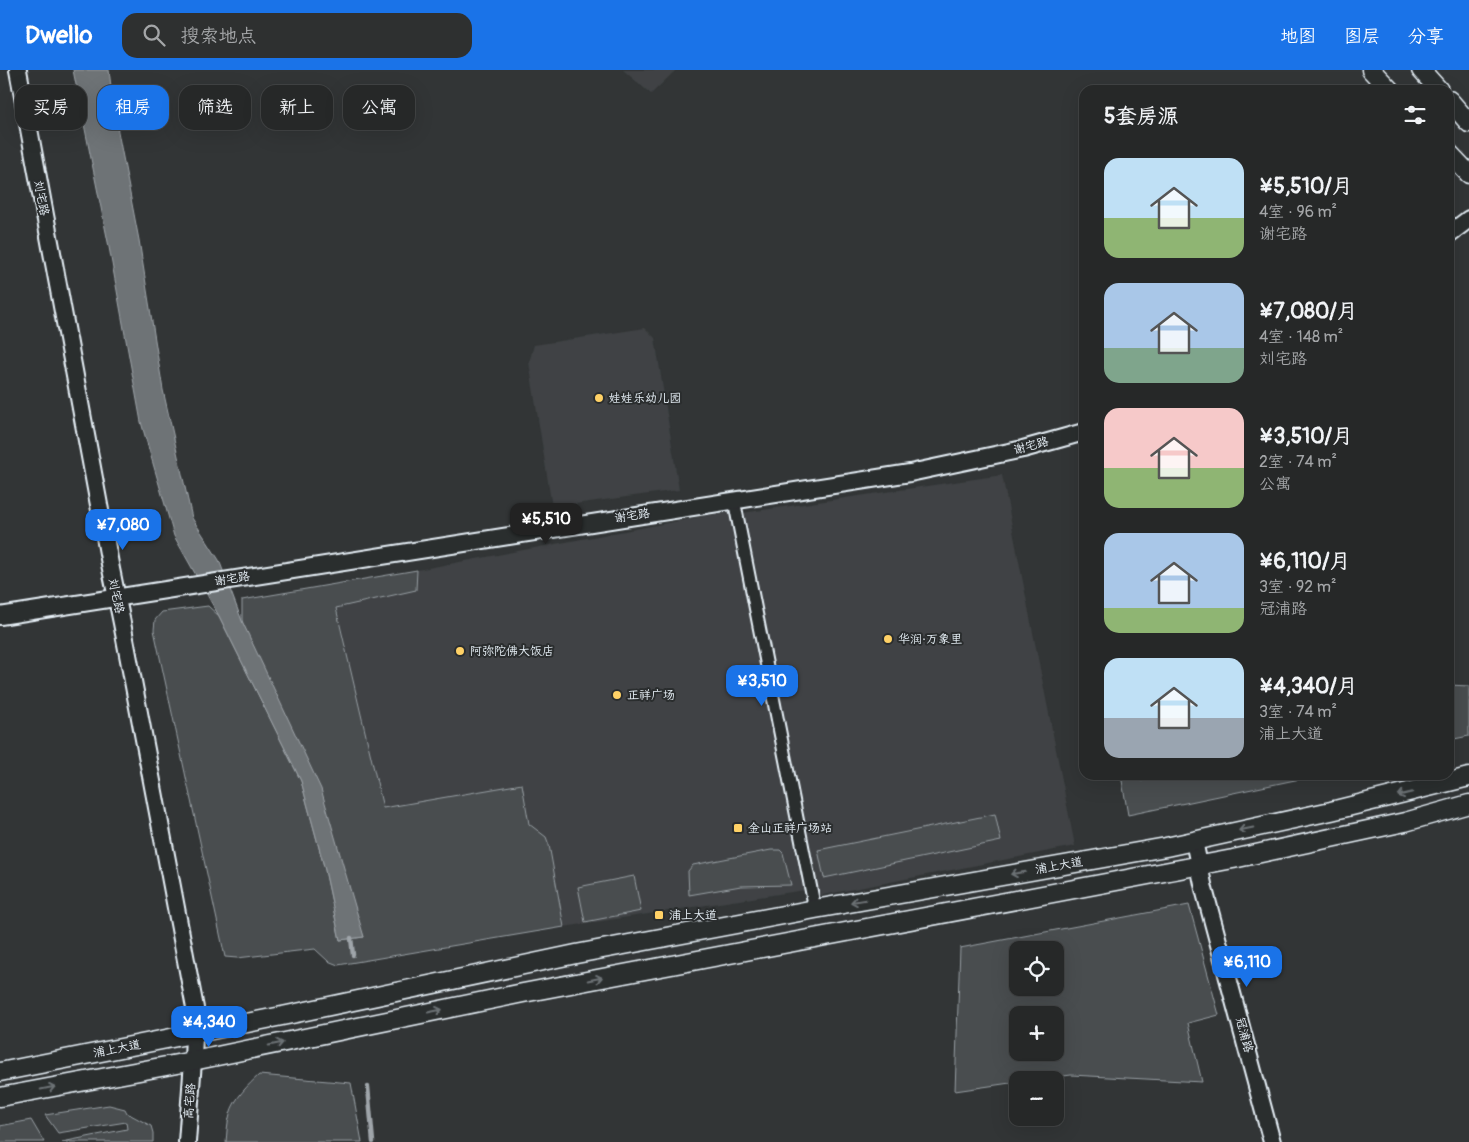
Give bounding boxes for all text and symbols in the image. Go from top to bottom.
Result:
search box [122,13,472,58]
text: Dwello [25,21,92,50]
icon: search [140,21,168,49]
text: 搜索地点 [180,24,256,48]
text: 地图 [1280,25,1316,48]
text: 图层 [1344,25,1380,48]
text: 分享 [1408,25,1444,48]
chip: 买房 [15,85,87,130]
chip: 租房 [97,85,169,130]
chip: 筛选 [179,85,251,130]
chip: 新上 [261,85,333,130]
chip: 公寓 [343,85,415,130]
icon: filters [1401,101,1429,129]
text: 5套房源 [1104,103,1178,130]
text: ¥5,510/月 [1259,173,1353,200]
icon: home [1144,178,1204,238]
street label: 刘宅路 [30,179,52,217]
text: 4室 · 96 m² [1259,202,1337,222]
text: 谢宅路 [1259,224,1307,244]
text: ¥7,080/月 [1259,298,1358,325]
icon: home [1144,303,1204,363]
text: 4室 · 148 m² [1259,327,1343,347]
text: 刘宅路 [1259,349,1307,369]
place label: 娃娃乐幼儿园 [609,391,681,406]
marker: 娃娃乐幼儿园 [593,392,605,404]
text: ¥3,510/月 [1259,423,1353,450]
icon: home [1144,428,1204,488]
street label: 谢宅路 [1012,434,1050,458]
text: 2室 · 74 m² [1259,452,1337,472]
text: 公寓 [1259,474,1291,494]
pin: ¥5,510 [505,502,587,545]
street label: 谢宅路 [613,506,651,526]
pin: ¥7,080 [82,508,164,551]
text: ¥5,510 [521,509,571,529]
text: ¥7,080 [96,515,150,535]
text: ¥6,110/月 [1259,548,1350,575]
icon: home [1144,553,1204,613]
street label: 谢宅路 [213,569,251,589]
street label: 刘宅路 [105,577,127,615]
text: 3室 · 92 m² [1259,577,1336,597]
text: 冠浦路 [1259,599,1307,619]
place label: 华润·万象里 [898,632,962,647]
marker: 华润·万象里 [882,633,894,645]
place label: 阿弥陀佛大饭店 [470,644,554,659]
marker: 阿弥陀佛大饭店 [454,645,466,657]
pin: ¥3,510 [721,664,803,707]
text: ¥3,510 [737,671,787,691]
text: ¥4,340/月 [1259,673,1358,700]
icon: home [1144,678,1204,738]
place label: 正祥广场 [627,688,675,703]
marker: 正祥广场 [611,689,623,701]
text: 3室 · 74 m² [1259,702,1337,722]
text: 浦上大道 [1259,724,1323,744]
one-way arrow [1397,790,1413,799]
place label: 金山正祥广场站 [748,821,832,836]
marker: 金山正祥广场站 [732,822,744,834]
one-way arrow [1239,825,1255,834]
street label: 浦上大道 [1034,854,1084,878]
one-way arrow [1010,868,1026,878]
one-way arrow [850,897,866,907]
place label: 浦上大道 [669,908,717,923]
marker: 浦上大道 [653,909,665,921]
map controls [1009,941,1064,1126]
button: locate [1009,941,1064,996]
pin: ¥6,110 [1206,946,1288,988]
text: ¥6,110 [1223,952,1271,972]
one-way arrow [586,974,602,984]
pin: ¥4,340 [168,1006,250,1048]
one-way arrow [427,1006,443,1015]
button: + [1009,1006,1064,1061]
text: ¥4,340 [182,1012,236,1032]
street label: 冠浦路 [1232,1016,1256,1054]
street label: 浦上大道 [92,1037,142,1061]
one-way arrow [268,1039,284,1048]
button: − [1009,1071,1064,1126]
one-way arrow [40,1083,56,1093]
street label: 高宅路 [181,1083,199,1119]

